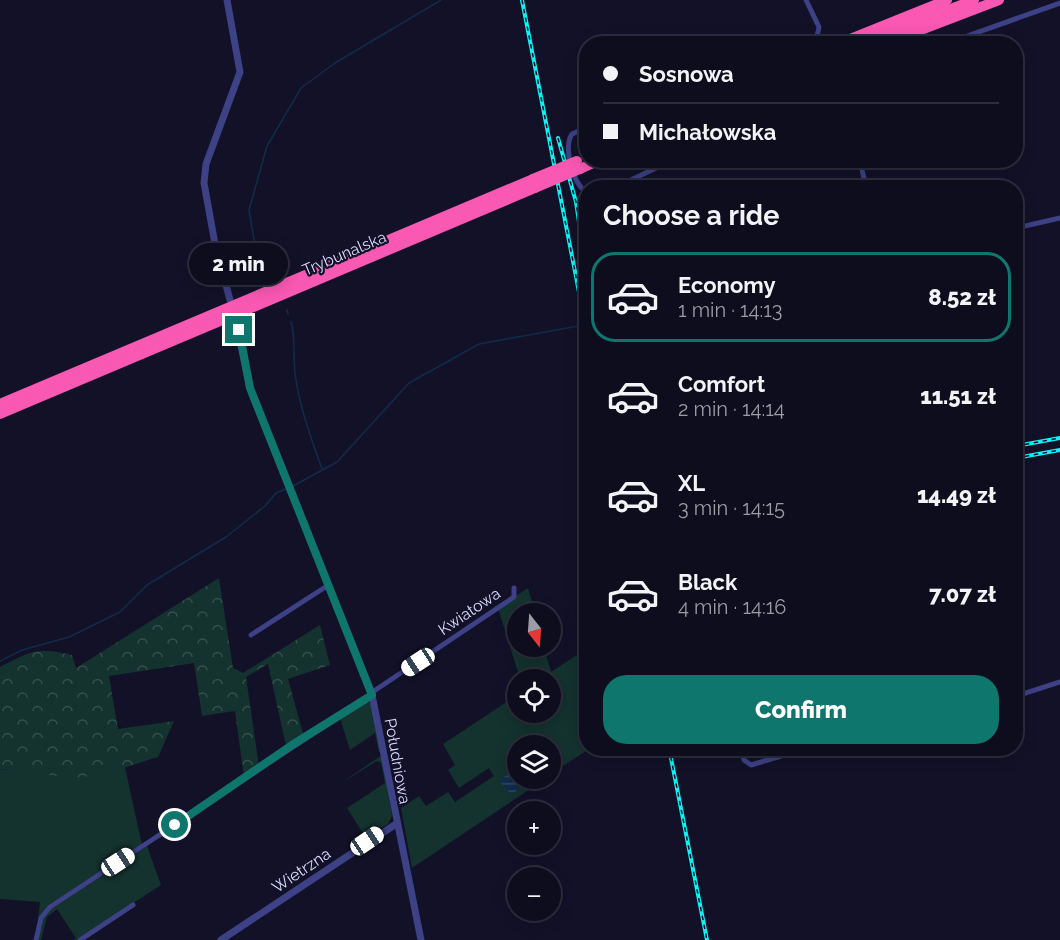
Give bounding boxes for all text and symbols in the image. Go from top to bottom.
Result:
text: Sosnowa [639,61,734,87]
text: Michałowska [639,119,776,145]
text: Choose a ride [603,200,779,231]
street label: Trybunalska [299,227,389,280]
callout: 2 min [190,243,288,285]
text: 2 min [212,252,265,276]
icon: car [606,270,660,324]
text: Economy [678,272,776,298]
text: 8.52 zł [928,284,996,310]
text: 1 min · 14:13 [678,298,783,322]
route end [225,316,252,343]
icon: car [606,369,660,423]
text: Comfort [678,371,765,397]
text: 11.51 zł [920,383,996,409]
text: 2 min · 14:14 [678,397,785,421]
icon: car [606,468,660,522]
text: XL [678,470,705,496]
text: 14.49 zł [917,482,996,508]
text: 3 min · 14:15 [678,496,785,520]
icon: car [606,567,660,621]
text: Black [678,569,737,595]
text: 7.07 zł [929,581,996,607]
street label: Kwiatowa [435,584,504,639]
text: 4 min · 14:16 [678,595,786,619]
north arrow [507,603,561,657]
map controls [507,603,561,921]
car [398,645,438,679]
button: locate [507,669,561,723]
button: Confirm [603,675,999,744]
street label: Południowa [381,717,414,806]
button: layers [507,735,561,789]
button: + [507,801,561,855]
route start [161,811,188,838]
car [347,823,387,859]
street label: Wietrzna [268,844,334,897]
car [98,845,138,879]
button: − [507,867,561,921]

